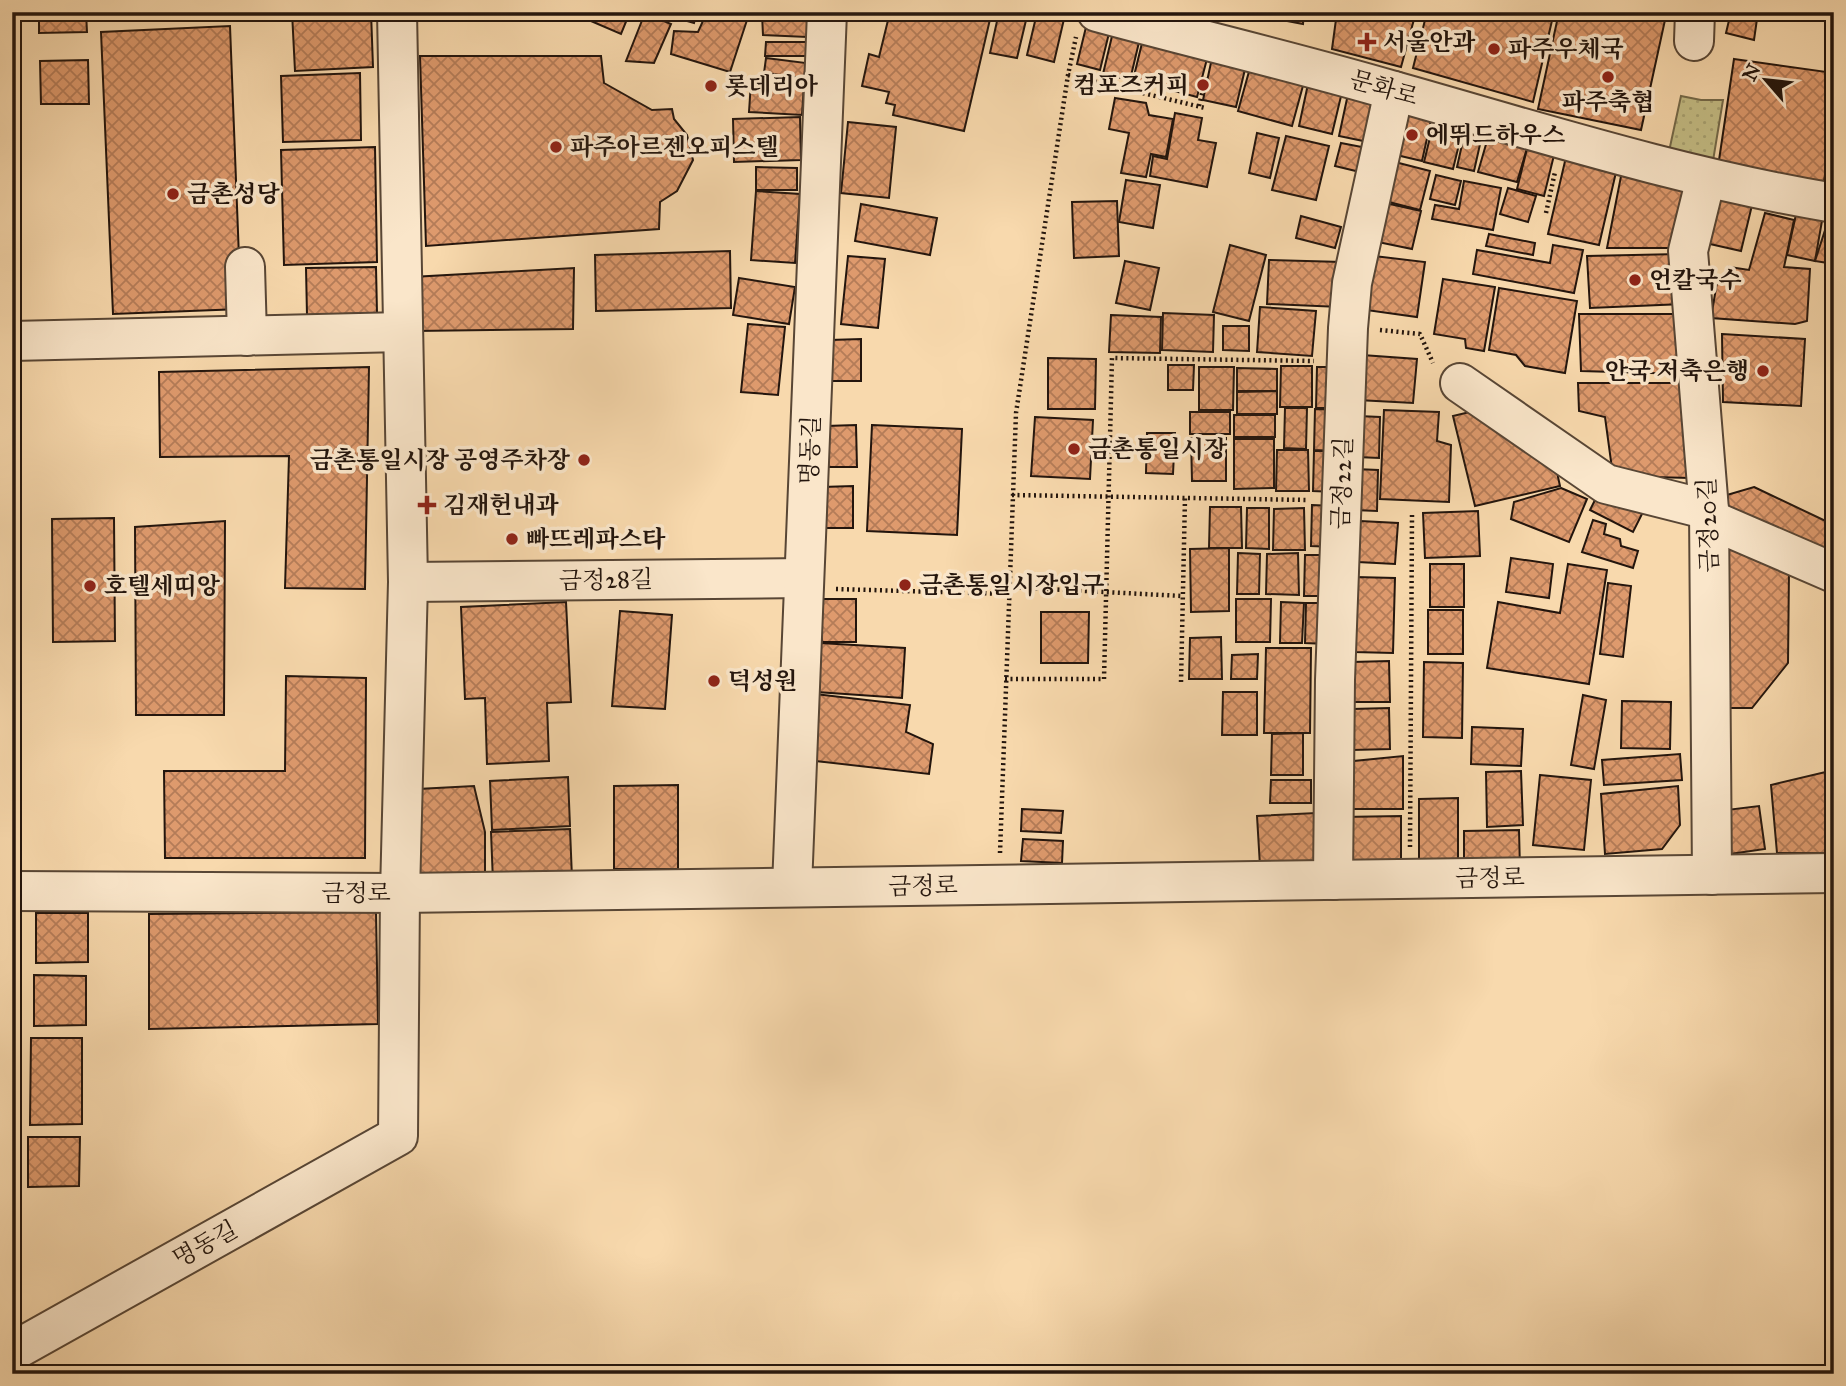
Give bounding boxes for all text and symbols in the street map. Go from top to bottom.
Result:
place label: 서울안과 [1383,27,1476,57]
marker: 서울안과 [1357,32,1377,52]
place label: 파주우체국 [1508,34,1624,64]
marker: 파주우체국 [1486,41,1502,57]
north arrow [1730,46,1800,116]
text: N [1737,60,1765,85]
street label: 문화로 [1346,64,1422,112]
marker: 파주축협 [1600,69,1616,85]
place label: 컴포즈커피 [1073,70,1189,100]
place label: 롯데리아 [725,71,819,101]
marker: 컴포즈커피 [1195,77,1211,93]
marker: 롯데리아 [703,78,719,94]
place label: 파주축협 [1562,87,1654,117]
place label: 에뛰드하우스 [1426,120,1565,150]
marker: 에뛰드하우스 [1404,127,1420,143]
place label: 파주아르젠오피스텔 [570,132,779,162]
marker: 파주아르젠오피스텔 [548,139,564,155]
place label: 금촌성당 [187,179,281,209]
marker: 금촌성당 [165,186,181,202]
place label: 언칼국수 [1649,265,1742,295]
marker: 언칼국수 [1627,272,1643,288]
place label: 안국 저축은행 [1605,356,1749,386]
marker: 안국 저축은행 [1755,363,1771,379]
street label: 명동길 [794,415,826,485]
place label: 금촌통일시장 [1088,434,1228,464]
street label: 금정22길 [1325,436,1359,530]
marker: 금촌통일시장 [1066,441,1082,457]
place label: 금촌통일시장 공영주차장 [310,445,571,475]
marker: 금촌통일시장 공영주차장 [576,452,592,468]
street label: 금정20길 [1691,477,1725,573]
place label: 김재헌내과 [443,490,559,520]
marker: 김재헌내과 [417,495,437,515]
place label: 빠뜨레파스타 [526,524,666,554]
marker: 빠뜨레파스타 [504,531,520,547]
street label: 금정28길 [559,564,653,596]
place label: 금촌통일시장입구 [919,570,1104,600]
place label: 호텔세띠앙 [104,571,221,601]
marker: 금촌통일시장입구 [897,577,913,593]
marker: 호텔세띠앙 [82,578,98,594]
place label: 덕성원 [728,666,798,696]
marker: 덕성원 [706,673,722,689]
street label: 금정로 [1455,862,1525,894]
street label: 금정로 [888,870,958,902]
street label: 금정로 [321,878,391,908]
street label: 명동길 [167,1214,243,1274]

